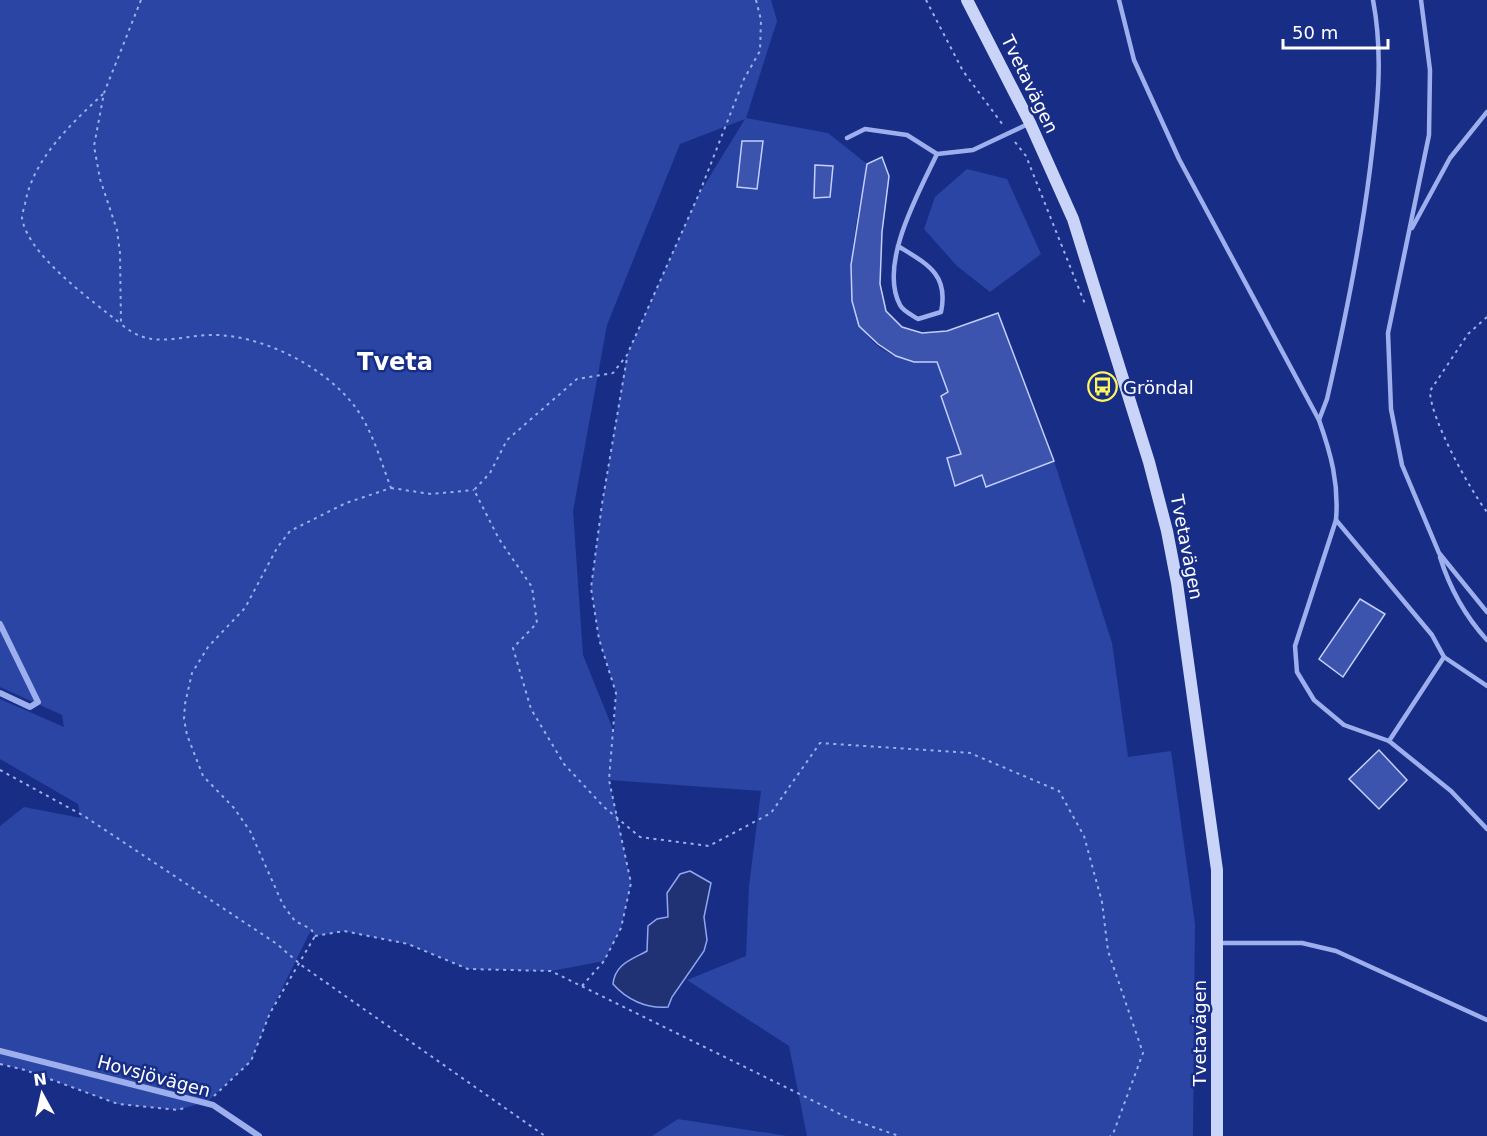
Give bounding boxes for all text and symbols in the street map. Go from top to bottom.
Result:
scale bar [1283,12,1388,50]
text: 50 m [1292,22,1338,43]
street label: Tvetavägen [997,31,1063,136]
district label: Tveta [357,348,433,376]
bus stop icon: Gröndal [1086,371,1118,403]
place label: Gröndal [1123,377,1194,398]
street label: Tvetavägen [1166,492,1207,601]
street label: Tvetavägen [1189,980,1210,1087]
street label: Hovsjövägen [95,1051,213,1101]
north arrow [12,1064,72,1124]
text: N [32,1069,48,1090]

